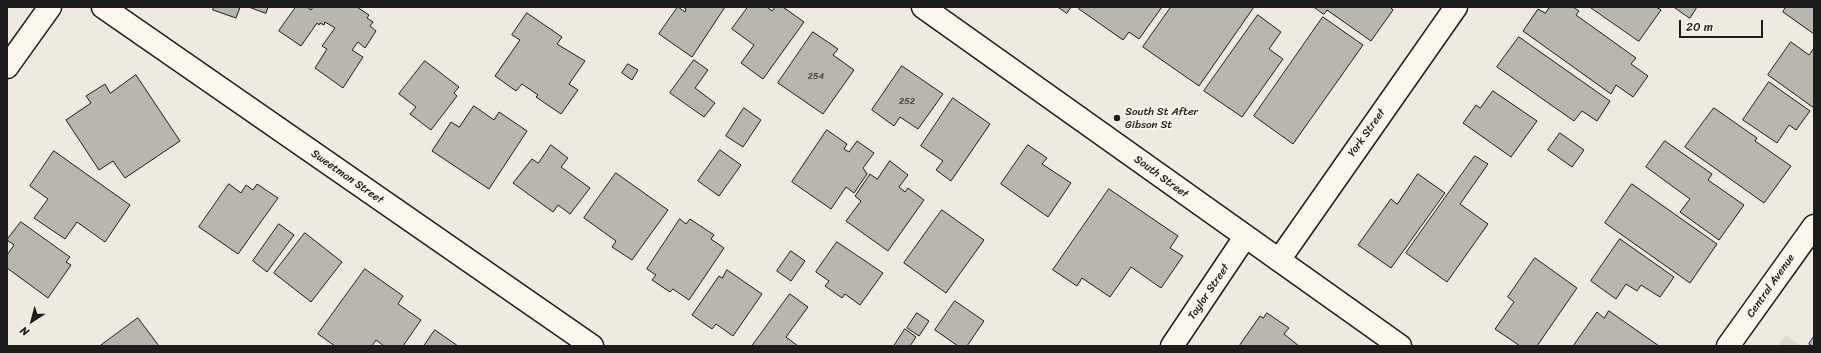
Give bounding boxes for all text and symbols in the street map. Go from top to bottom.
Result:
scale bar [1681,12,1765,38]
text: 20 m [1686,16,1713,38]
house number: 254 [808,72,824,82]
house number: 252 [899,97,915,107]
place label: South St After Gibson St [1125,105,1198,131]
street label: York Street [1346,106,1388,160]
marker: South St After Gibson St [1112,113,1122,123]
street label: Sweetman Street [308,147,386,207]
street label: South Street [1131,153,1191,201]
street label: Central Avenue [1744,252,1798,320]
street label: Taylor Street [1186,262,1232,322]
north arrow [12,301,52,341]
text: N [16,321,33,341]

